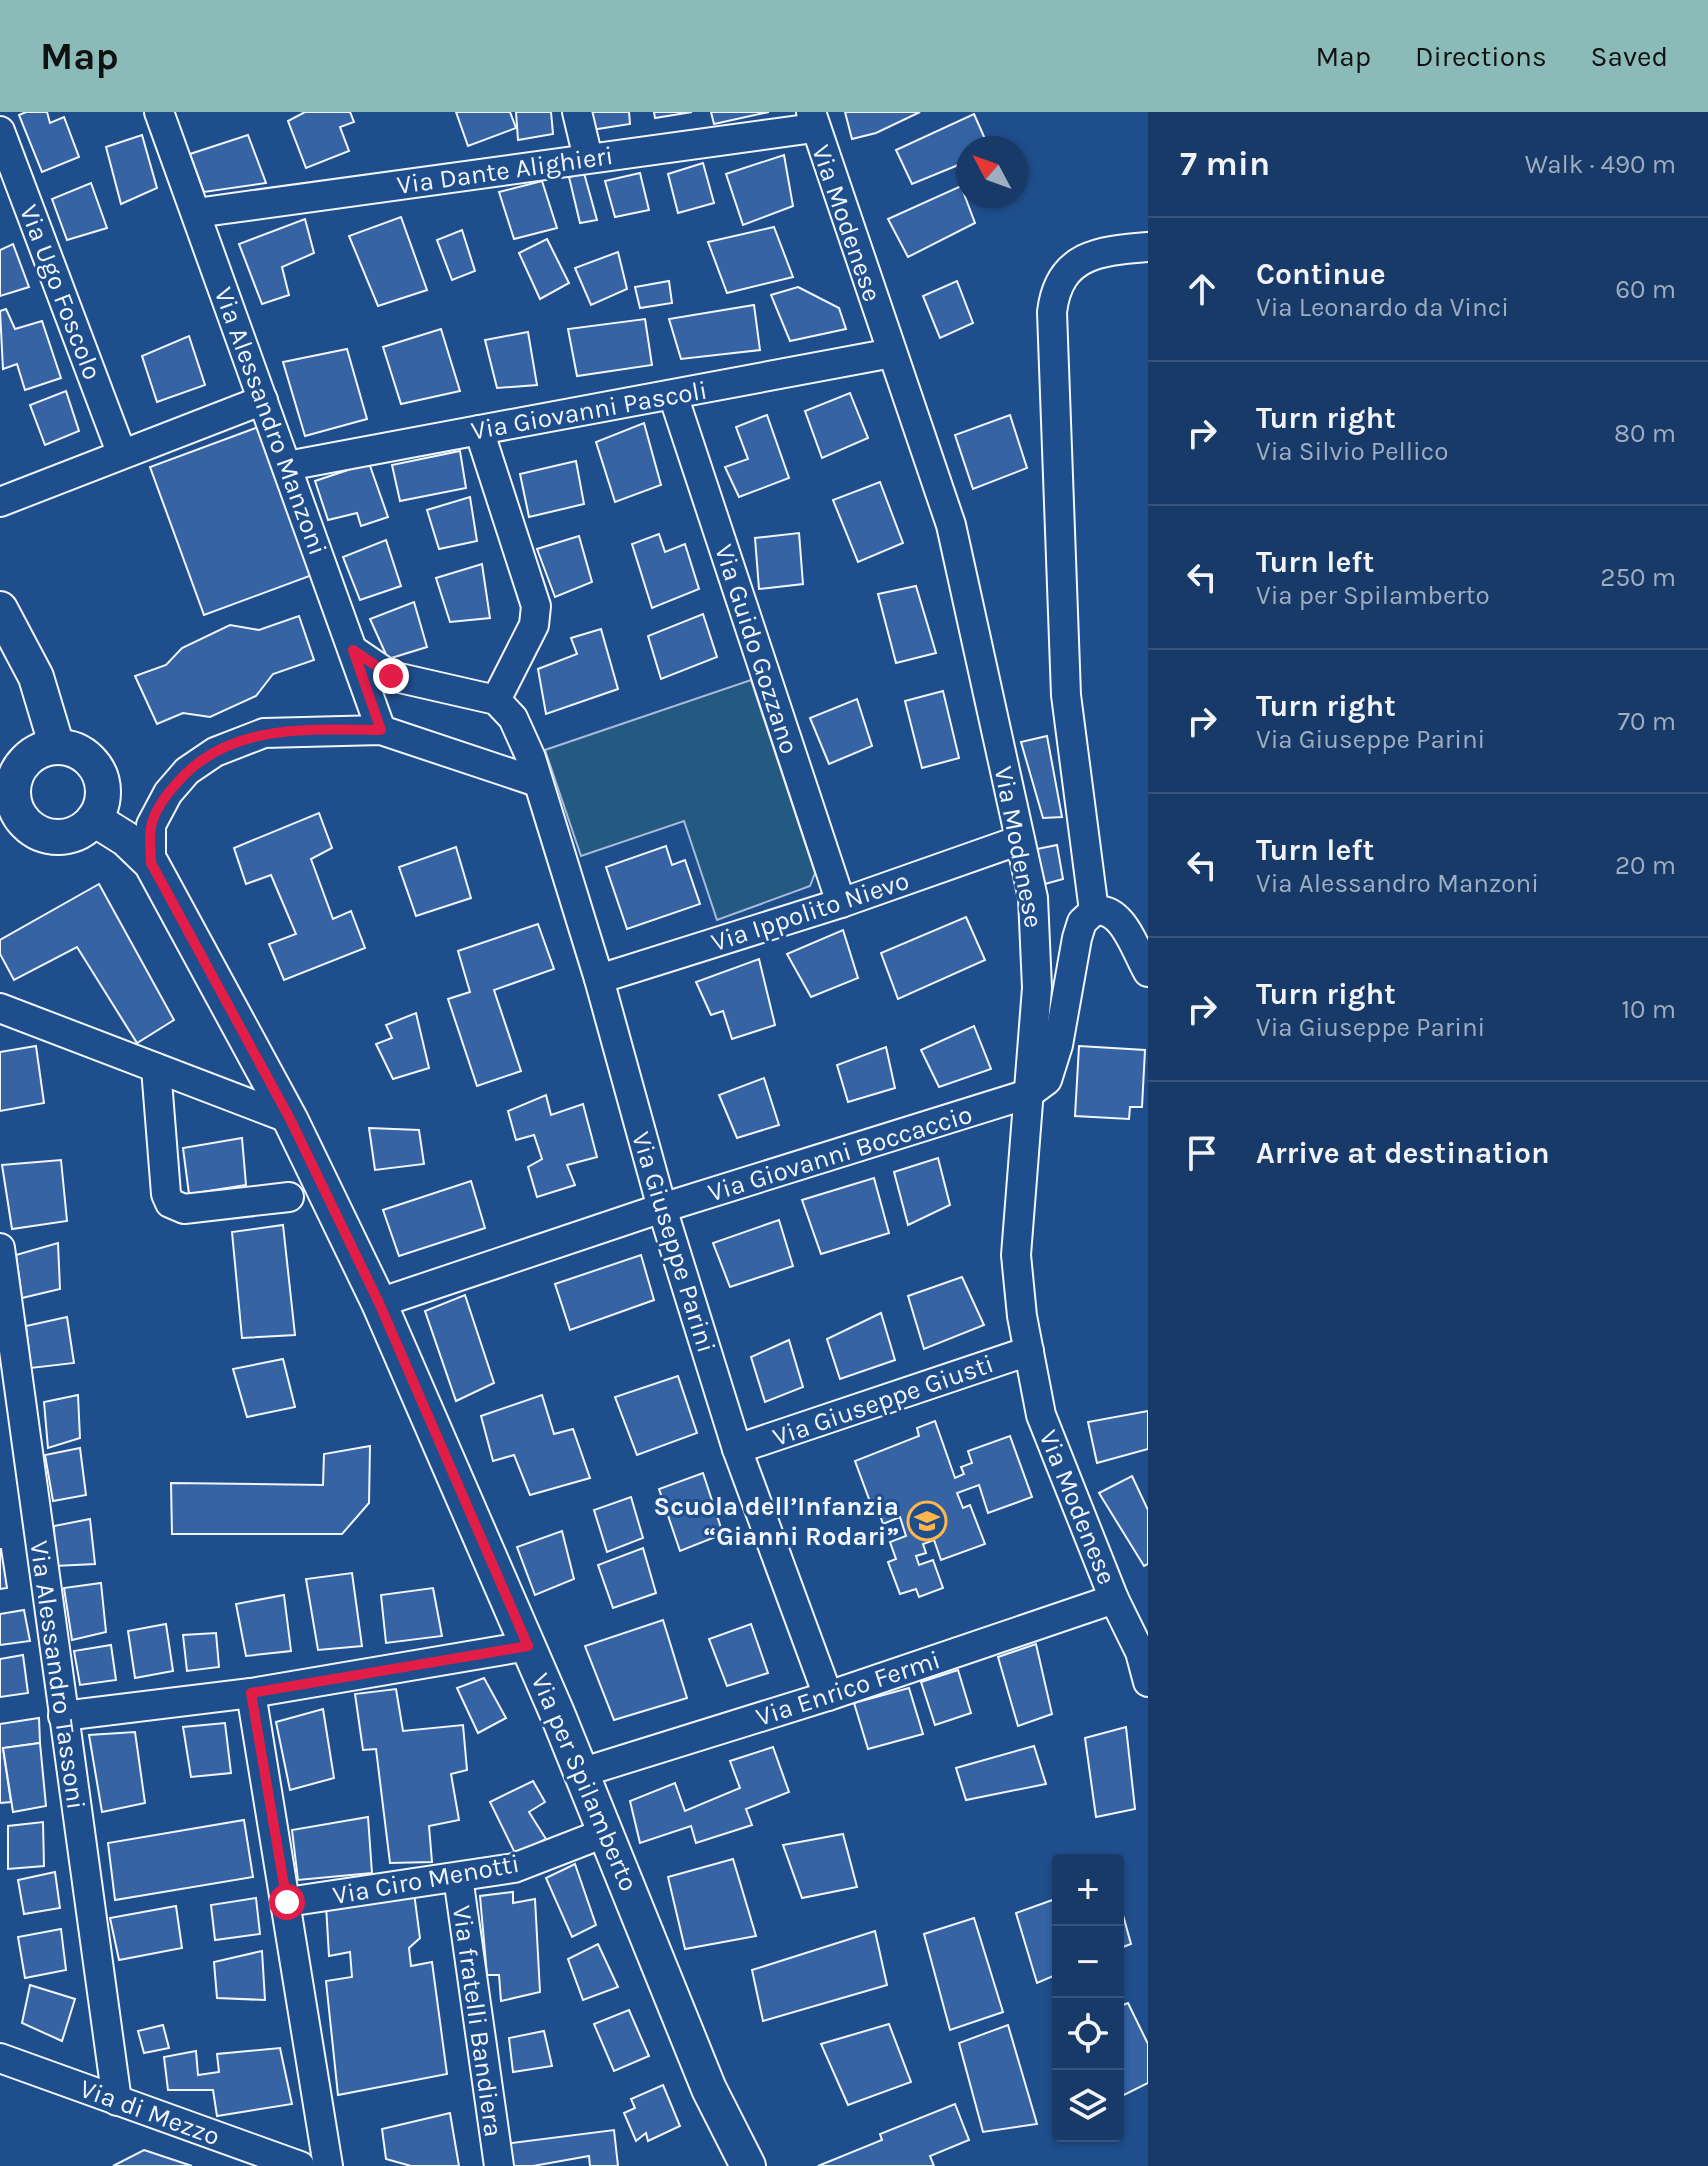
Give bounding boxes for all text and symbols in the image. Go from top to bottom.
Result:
text: Map [40,34,119,79]
text: Map [1316,40,1371,73]
text: Directions [1415,40,1547,73]
text: Saved [1591,40,1668,73]
north arrow [956,136,1028,208]
street label: Via Dante Alighieri [395,140,615,201]
street label: Via Modenese [805,141,888,306]
text: 7 min [1180,144,1270,184]
text: Walk · 490 m [1525,149,1676,180]
street label: Via Ugo Foscolo [13,200,108,384]
text: Continue [1256,256,1386,292]
icon: ahead [1180,267,1224,311]
text: 60 m [1615,274,1676,305]
street label: Via Alessandro Manzoni [208,283,333,559]
text: Via Leonardo da Vinci [1256,292,1509,323]
street label: Via Giovanni Pascoli [469,374,710,447]
text: Turn right [1256,400,1396,436]
icon: right [1180,411,1224,455]
text: 80 m [1614,418,1676,449]
text: Via Silvio Pellico [1256,436,1448,467]
street label: Via Guido Gozzano [708,540,805,758]
text: Turn left [1256,544,1374,580]
icon: left [1180,555,1224,599]
text: 250 m [1600,562,1676,593]
text: Via per Spilamberto [1256,580,1490,611]
route end [373,658,409,694]
text: Turn right [1256,688,1396,724]
icon: right [1180,699,1224,743]
text: 70 m [1618,706,1676,737]
text: Via Giuseppe Parini [1256,724,1485,755]
street label: Via Modenese [988,764,1049,931]
text: Turn left [1256,832,1374,868]
icon: left [1180,843,1224,887]
text: 20 m [1615,850,1676,881]
street label: Via Ippolito Nievo [707,865,913,958]
text: Via Alessandro Manzoni [1256,868,1539,899]
text: Turn right [1256,976,1396,1012]
icon: right [1180,987,1224,1031]
text: 10 m [1621,994,1676,1025]
text: Via Giuseppe Parini [1256,1012,1485,1043]
street label: Via Giovanni Boccaccio [704,1099,976,1208]
street label: Via Giuseppe Parini [625,1128,722,1356]
icon: arrive [1180,1131,1224,1175]
text: Arrive at destination [1256,1135,1550,1171]
street label: Via Giuseppe Giusti [769,1348,998,1453]
street label: Via Modenese [1032,1425,1123,1589]
place label: Scuola dell’Infanzia “Gianni Rodari” [654,1491,899,1552]
school or university icon: Scuola dell’Infanzia “Gianni Rodari” [906,1500,948,1542]
street label: Via Alessandro Tassoni [23,1539,92,1811]
street label: Via Enrico Fermi [752,1644,944,1733]
street label: Via per Spilamberto [525,1669,644,1896]
street label: Via Ciro Menotti [330,1848,522,1911]
map controls [1052,1854,1124,2142]
button: + [1052,1854,1124,1926]
route start [269,1884,305,1920]
street label: Via fratelli Bandiera [446,1903,509,2139]
button: − [1052,1926,1124,1998]
button: locate [1052,1998,1124,2070]
button: layers [1052,2070,1124,2142]
street label: Via di Mezzo [76,2073,224,2152]

